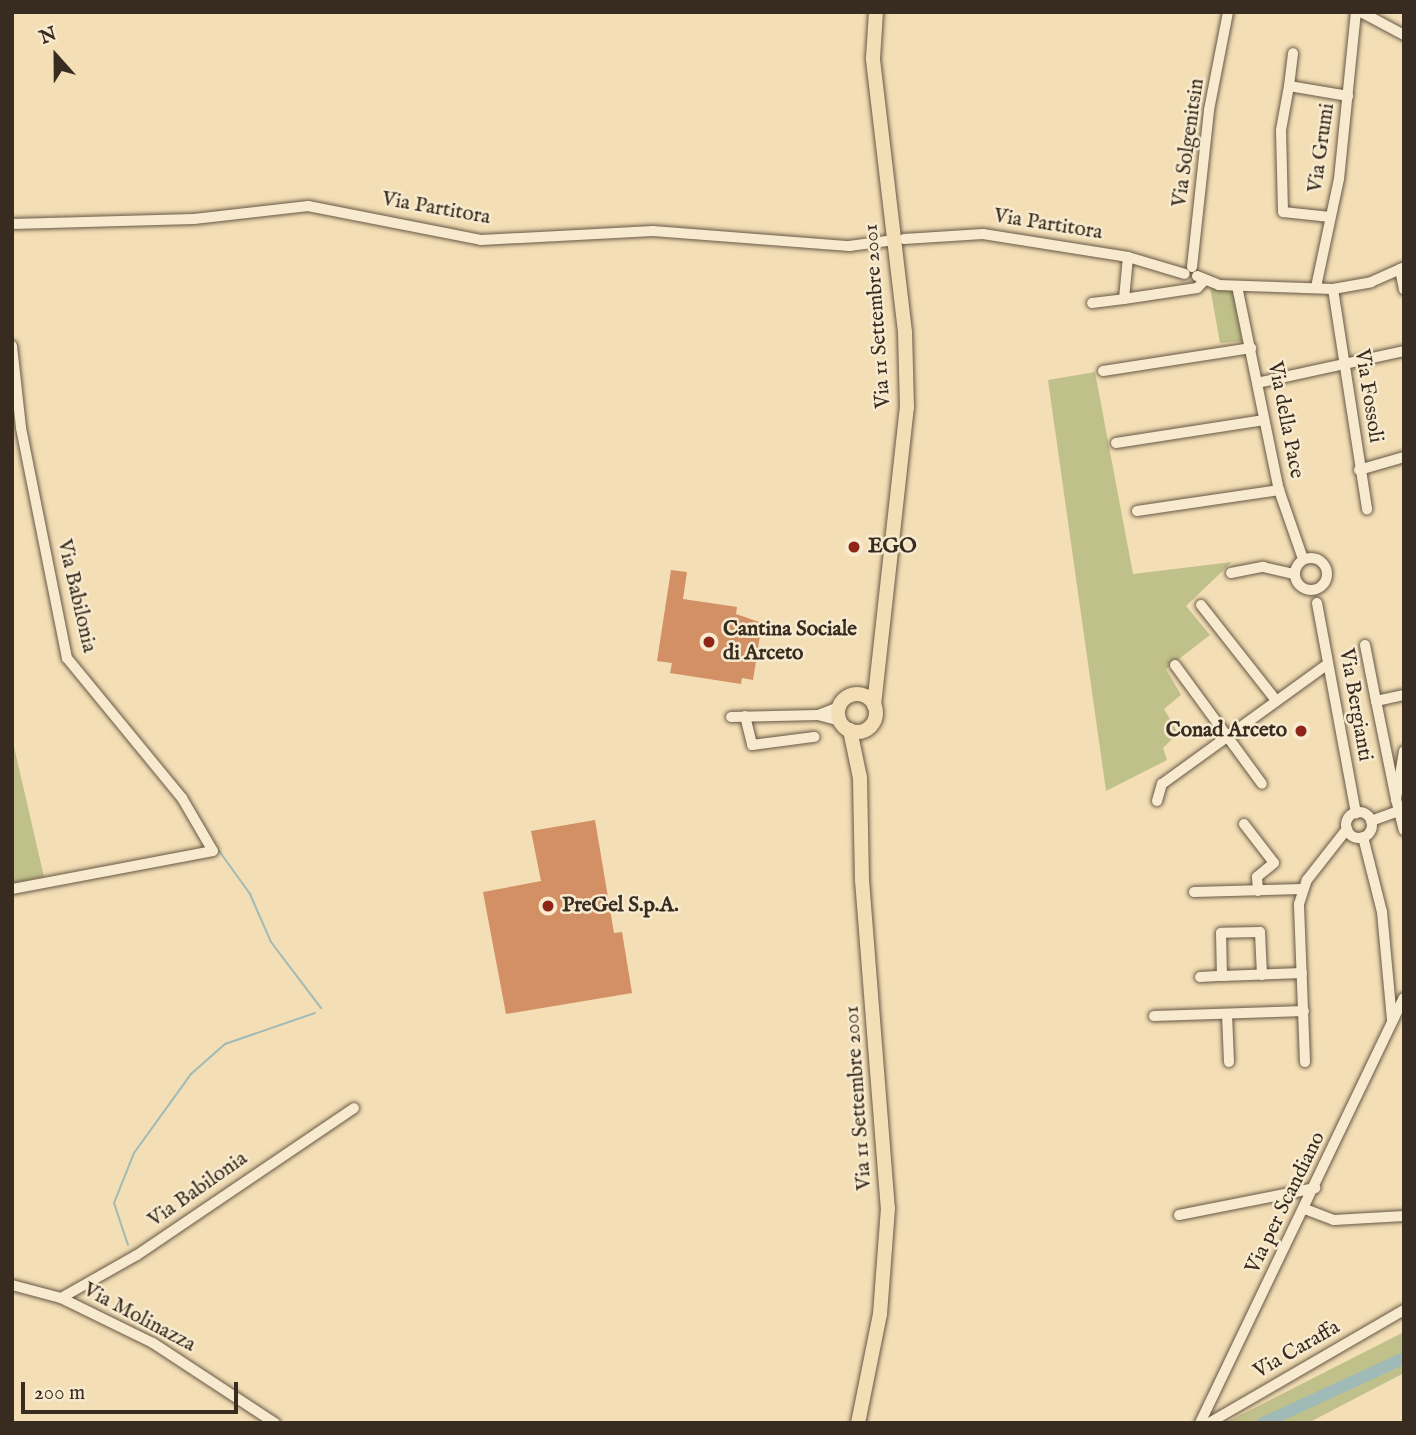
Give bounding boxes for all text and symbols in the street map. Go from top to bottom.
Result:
north arrow [21,21,91,91]
text: N [36,22,60,51]
street label: Via Solgenitsin [1167,77,1211,209]
street label: Via Grumi [1303,102,1341,194]
street label: Via Partitora [380,187,492,231]
street label: Via Partitora [992,204,1104,246]
street label: Via 11 Settembre 2001 [859,223,897,409]
street label: Via Fossoli [1348,347,1388,445]
street label: Via della Pace [1261,359,1309,481]
place label: EGO [868,534,917,560]
street label: Via Babilonia [51,537,101,655]
marker: EGO [846,539,862,555]
place label: Cantina Sociale di Arceto [723,617,857,667]
marker: Cantina Sociale di Arceto [701,634,717,650]
street label: Via Bergianti [1333,647,1377,763]
place label: Conad Arceto [1166,718,1287,744]
marker: Conad Arceto [1293,723,1309,739]
place label: PreGel S.p.A. [562,893,679,919]
marker: PreGel S.p.A. [540,898,556,914]
street label: Via 11 Settembre 2001 [840,1005,878,1191]
street label: Via per Scandiano [1241,1128,1331,1278]
street label: Via Babilonia [143,1147,253,1233]
street label: Via Molinazza [78,1278,200,1358]
street label: Via Caraffa [1249,1315,1345,1385]
scale bar [24,1368,242,1412]
text: 200 m [34,1380,85,1407]

